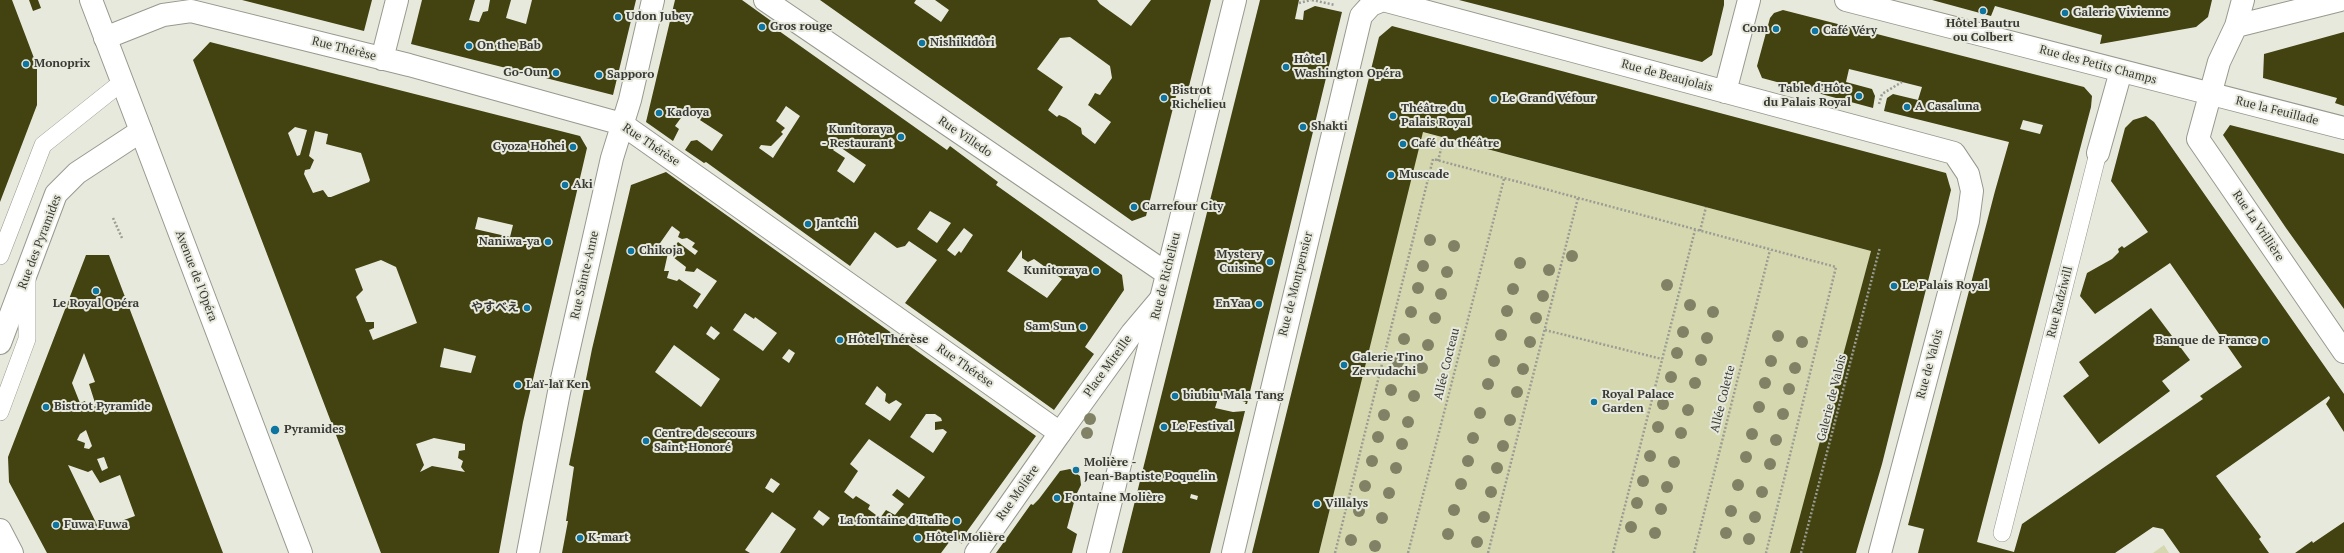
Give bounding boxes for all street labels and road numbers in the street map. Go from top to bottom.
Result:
street label: Rue Thérèse [310,34,378,64]
street label: Rue des Petits Champs [2038,42,2158,88]
street label: Rue de Beaujolais [1620,57,1714,95]
street label: Rue la Feuillade [2234,94,2320,128]
street label: Rue Villedo [935,114,995,160]
street label: Rue Thérèse [620,121,682,169]
street label: Rue La Vrillière [2229,188,2287,264]
street label: Rue des Pyramides [15,193,65,291]
street label: Avenue de l'Opéra [172,229,220,323]
street label: Rue Sainte-Anne [568,229,602,321]
street label: Rue de Montpensier [1276,230,1316,338]
street label: Rue de Richelieu [1148,231,1184,321]
street label: Rue Radziwill [2044,265,2076,339]
street label: Allée Cocteau [1431,327,1463,401]
street label: Rue de Valois [1914,328,1946,400]
street label: Place Mireille [1081,332,1135,400]
street label: Rue Thérèse [934,341,996,391]
street label: Galerie de Valois [1814,353,1850,443]
street label: Allée Colette [1708,364,1738,434]
street label: Rue Molière [994,462,1042,524]

